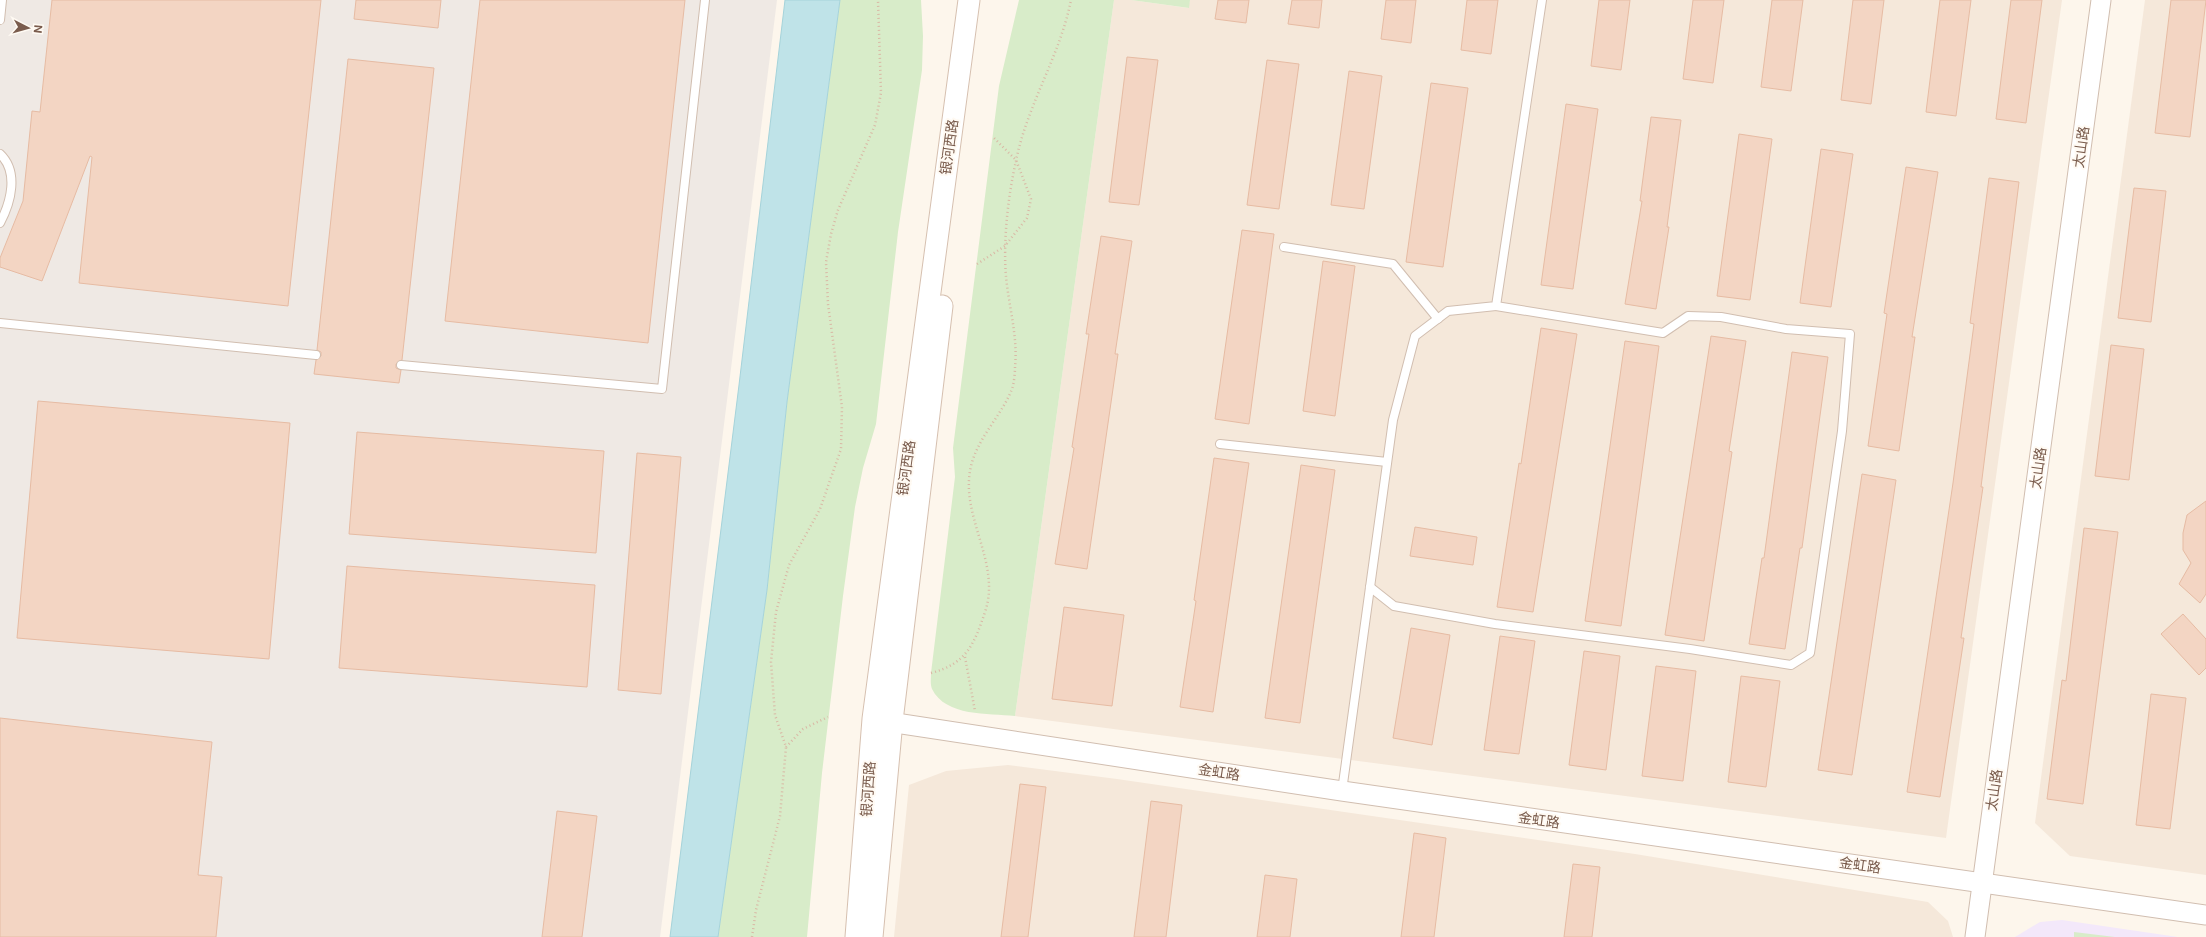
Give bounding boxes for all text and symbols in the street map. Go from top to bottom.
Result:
north arrow [8,8,48,48]
text: N [31,24,45,34]
street label: 银河西路 [936,118,961,176]
street label: 太山路 [2069,125,2092,169]
street label: 银河西路 [893,439,918,497]
street label: 太山路 [2026,446,2049,490]
street label: 银河西路 [857,760,878,817]
street label: 金虹路 [1197,760,1241,783]
street label: 太山路 [1982,768,2005,812]
street label: 金虹路 [1517,808,1561,831]
street label: 金虹路 [1838,853,1882,876]

